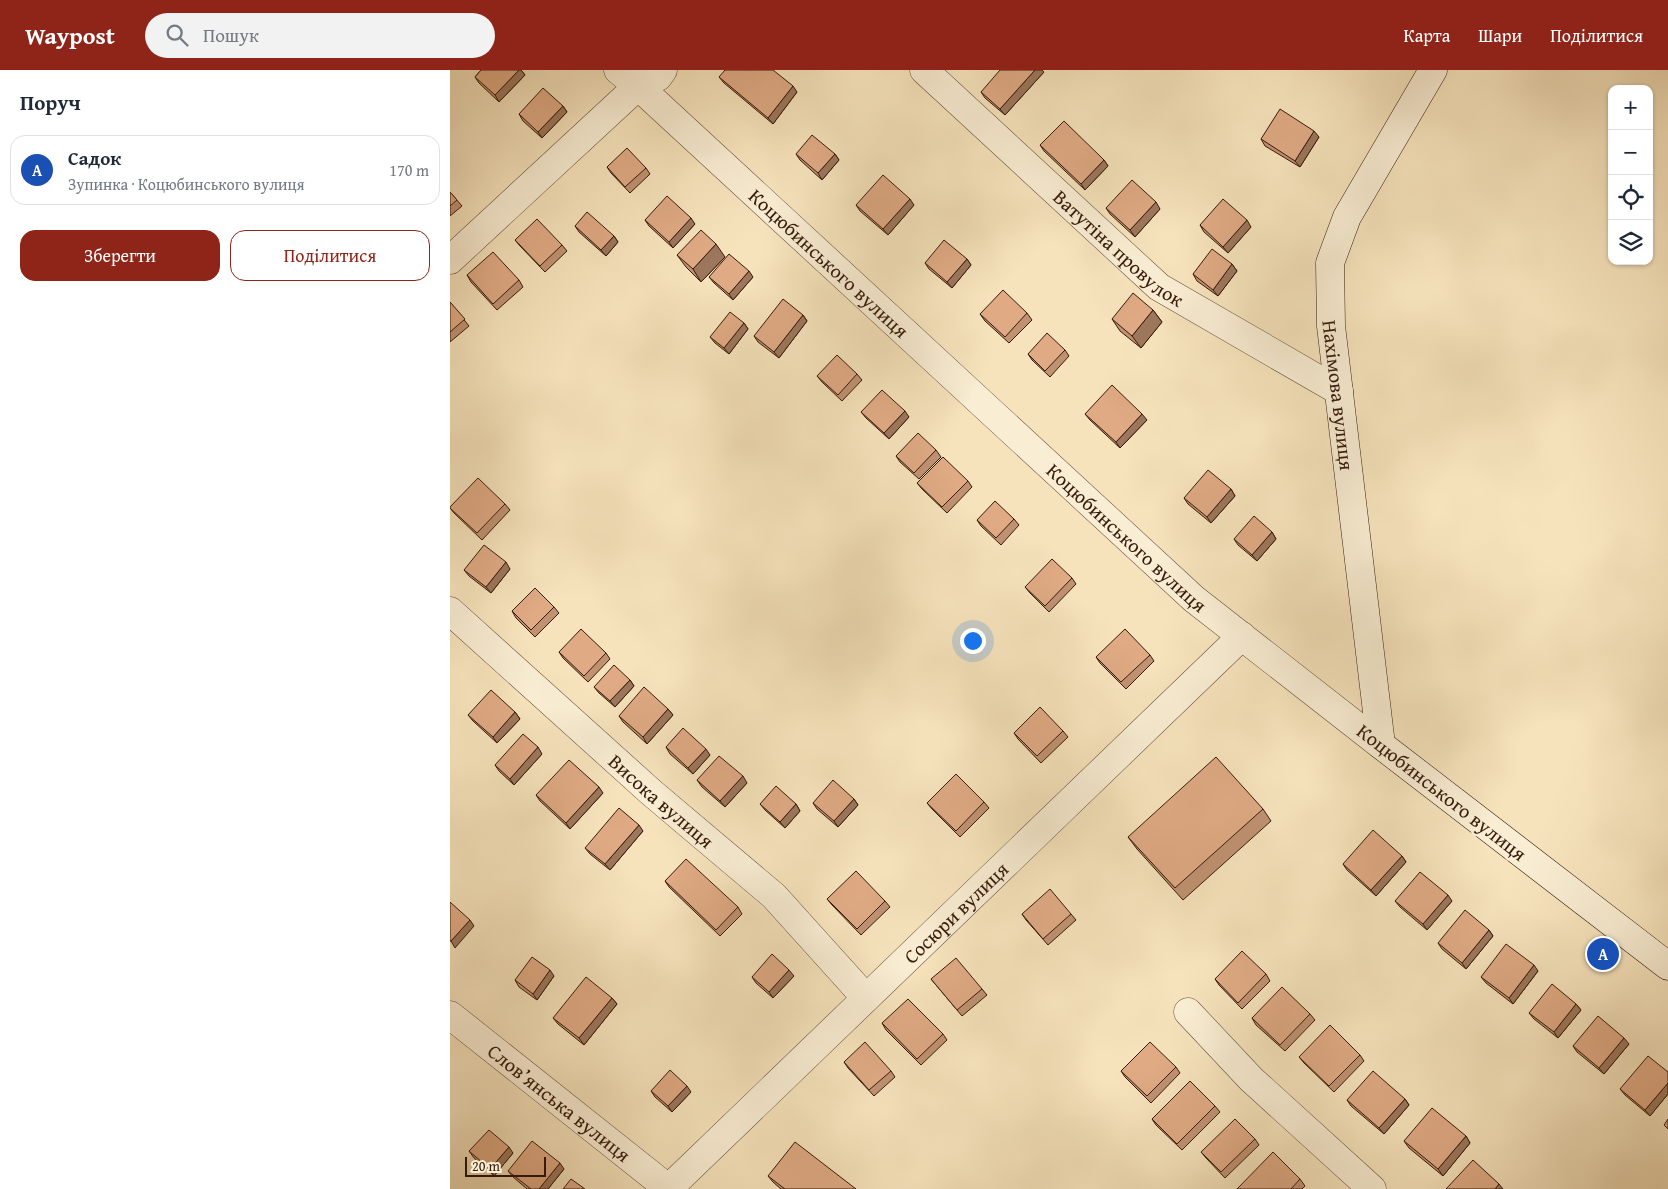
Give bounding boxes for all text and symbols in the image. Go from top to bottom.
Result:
search box [145,13,495,58]
text: Waypost [25,18,115,53]
icon: search [163,21,191,49]
text: Пошук [203,21,259,49]
text: Карта [1404,22,1450,49]
text: Шари [1478,22,1522,49]
text: Поділитися [1550,22,1643,49]
map controls [1608,85,1653,265]
button: + [1608,85,1653,130]
text: Поруч [20,87,81,118]
button: − [1608,130,1653,175]
text: Садок [68,144,121,172]
text: A [32,158,42,182]
text: 170 m [389,158,429,182]
text: Зупинка · Коцюбинського вулиця [68,172,305,196]
button: locate [1608,175,1653,220]
street label: Коцюбинського вулиця [743,181,916,344]
street label: Ватутіна провулок [1047,182,1190,313]
button: layers [1608,220,1653,265]
button: Зберегти [20,230,220,281]
button: Поділитися [230,230,430,281]
street label: Нахімова вулиця [1316,318,1363,472]
street label: Коцюбинського вулиця [1041,456,1213,619]
your location [960,628,986,654]
street label: Коцюбинського вулиця [1351,716,1533,868]
street label: Висока вулиця [603,746,721,854]
street label: Сосюри вулиця [896,855,1014,970]
pin: A [1587,935,1619,973]
street label: Слов’янська вулиця [482,1036,637,1168]
scale bar [465,1154,546,1177]
text: 20 m [472,1156,500,1176]

